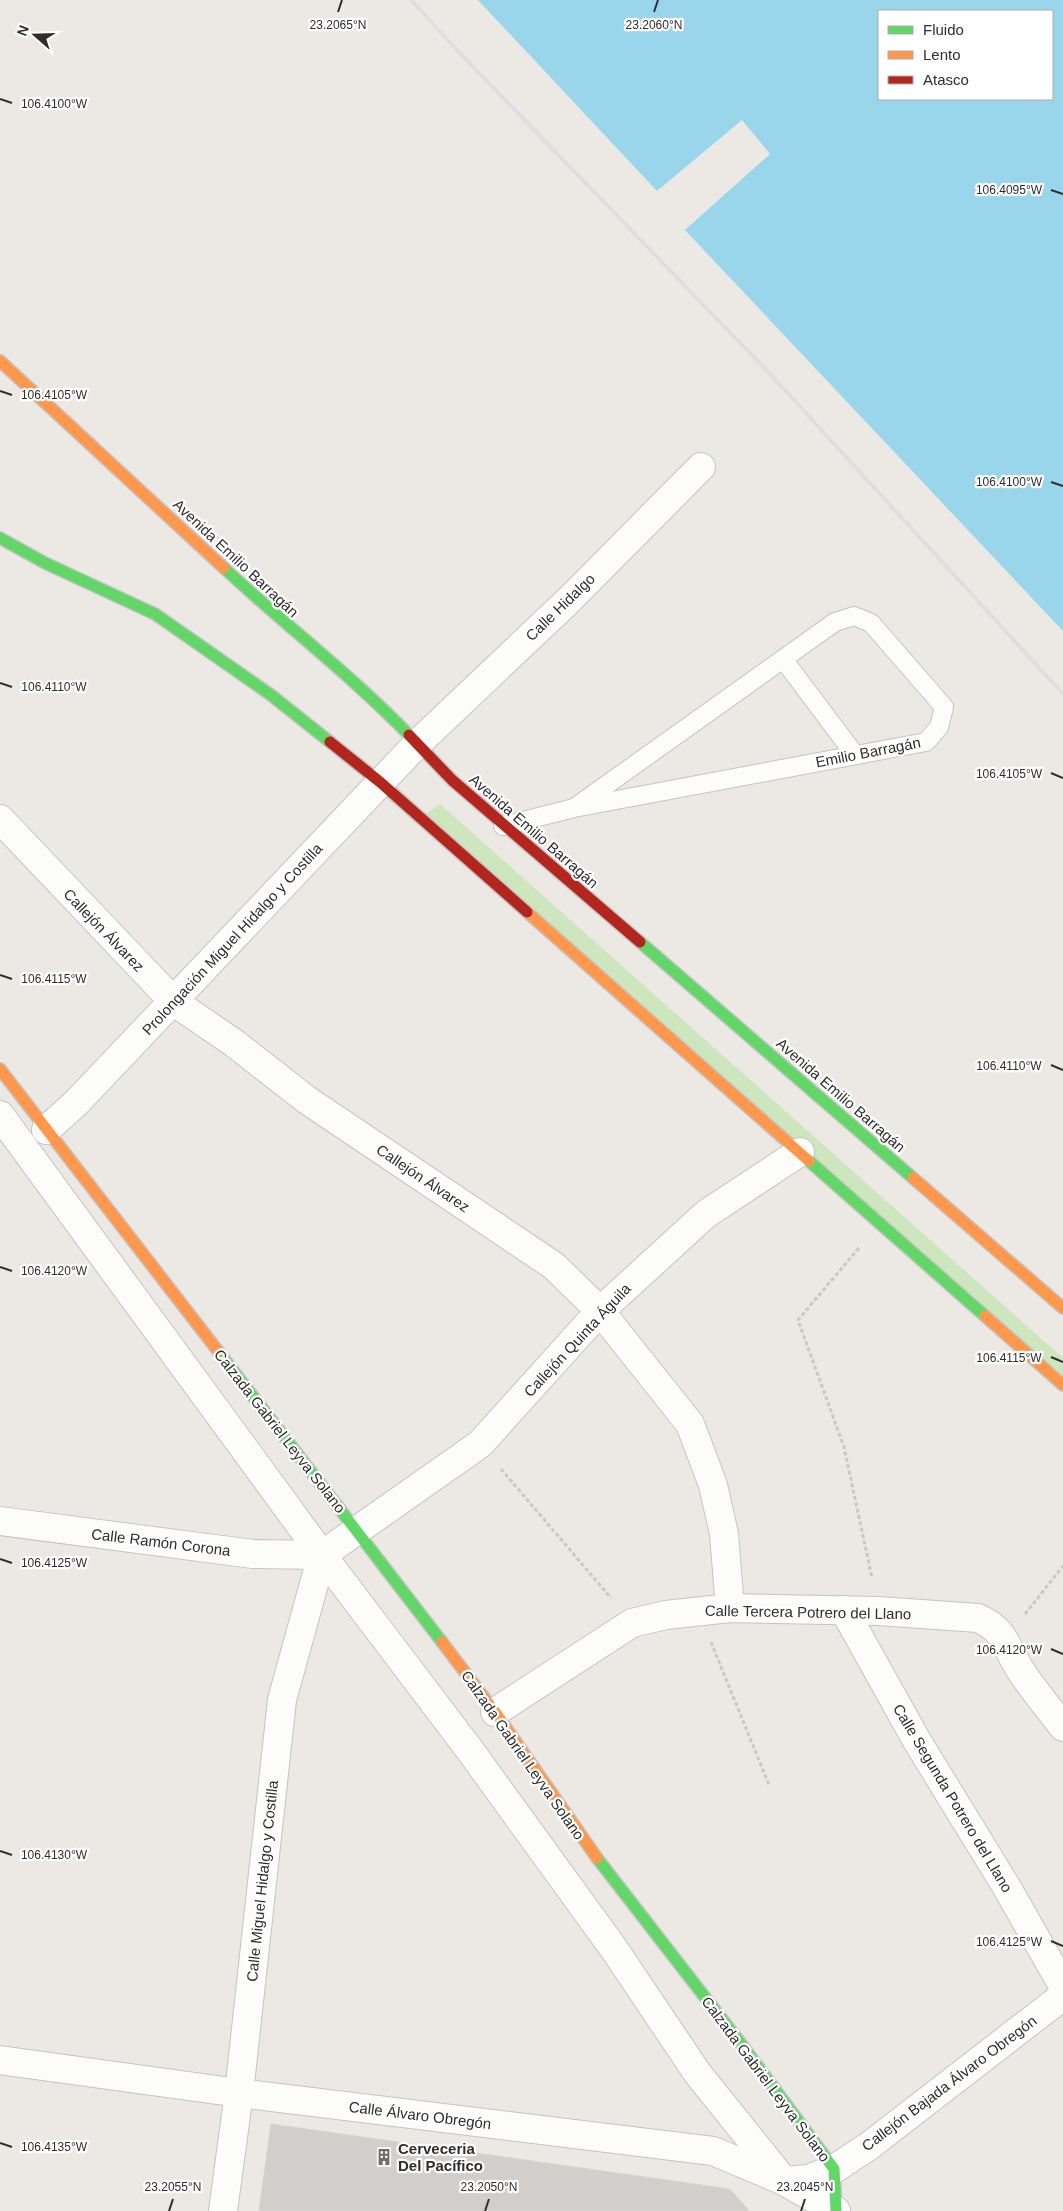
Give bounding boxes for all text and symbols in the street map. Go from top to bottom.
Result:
north arrow [10,10,60,60]
legend [878,10,1053,100]
text: 23.2065°N [310,18,366,32]
text: 23.2060°N [626,18,682,32]
text: Fluido [923,21,964,38]
text: N [14,23,32,38]
text: Lento [923,46,961,63]
text: Atasco [923,71,969,88]
text: 106.4100°W [21,97,88,111]
text: 106.4095°W [976,183,1043,197]
text: 106.4105°W [21,388,88,402]
text: 106.4100°W [976,475,1043,489]
street label: Avenida Emilio Barragán [170,496,302,620]
street label: Calle Hidalgo [522,570,598,644]
text: 106.4110°W [21,680,87,694]
street label: Emilio Barragán [814,733,922,771]
text: 106.4105°W [976,767,1043,781]
street label: Avenida Emilio Barragán [466,771,602,891]
street label: Prolongación Miguel Hidalgo y Costilla [138,839,326,1038]
street label: Callejón Álvarez [60,885,148,975]
text: 106.4115°W [21,972,87,986]
street label: Avenida Emilio Barragán [773,1035,909,1155]
text: 106.4110°W [976,1059,1042,1073]
street label: Callejón Álvarez [373,1141,473,1215]
text: 106.4120°W [21,1264,88,1278]
street label: Callejón Quinta Águila [520,1279,634,1400]
street label: Calzada Gabriel Leyva Solano [211,1346,349,1516]
text: 106.4115°W [976,1351,1042,1365]
street label: Calle Ramón Corona [90,1525,232,1559]
text: 106.4125°W [21,1556,88,1570]
street label: Calle Tercera Potrero del Llano [705,1602,911,1622]
text: 106.4120°W [976,1643,1043,1657]
street label: Calzada Gabriel Leyva Solano [458,1667,588,1843]
street label: Calle Segunda Potrero del Llano [890,1701,1016,1895]
street label: Calle Miguel Hidalgo y Costilla [243,1779,281,1983]
text: 106.4130°W [21,1848,88,1862]
text: 106.4125°W [976,1935,1043,1949]
street label: Calzada Gabriel Leyva Solano [698,1993,834,2165]
street label: Callejón Bajada Álvaro Obregón [858,2012,1040,2154]
street label: Calle Álvaro Obregón [348,2098,492,2132]
text: 106.4135°W [21,2140,88,2154]
place label: Cerveceria Del Pacífico [398,2140,483,2174]
building icon: Cerveceria Del Pacífico [374,2147,394,2167]
text: 23.2055°N [145,2180,201,2194]
text: 23.2050°N [461,2180,517,2194]
text: 23.2045°N [777,2180,833,2194]

